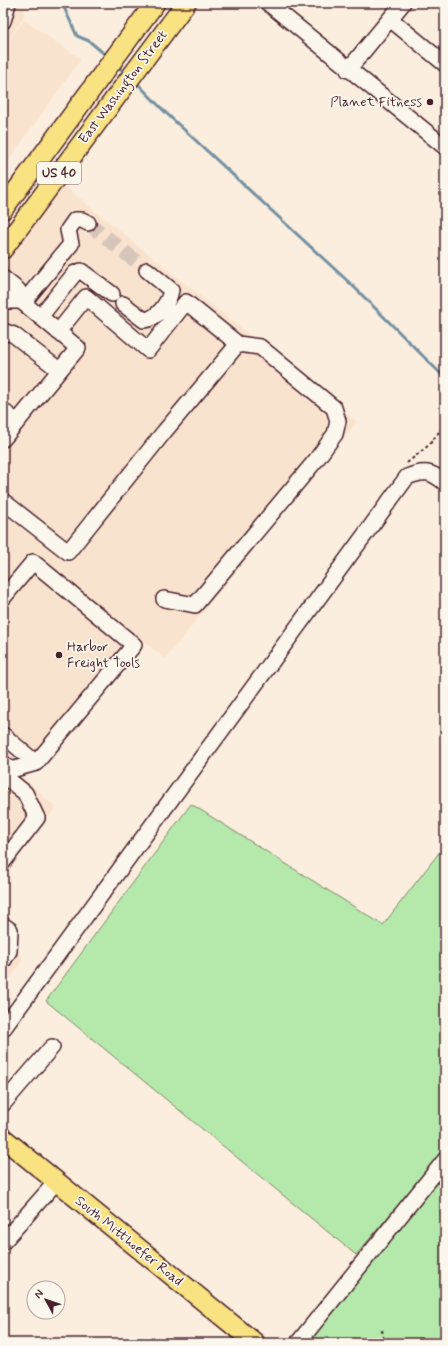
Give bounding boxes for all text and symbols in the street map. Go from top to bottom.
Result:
street label: East Washington Street [75,27,173,148]
place label: Planet Fitness [330,93,422,111]
marker: Planet Fitness [425,97,435,107]
road number: US 40 [37,162,81,184]
place label: Harbor Freight Tools [67,638,140,672]
marker: Harbor Freight Tools [54,650,64,660]
street label: South Mitthoefer Road [71,1192,187,1290]
north arrow [26,1280,66,1320]
text: N [31,1287,47,1302]

